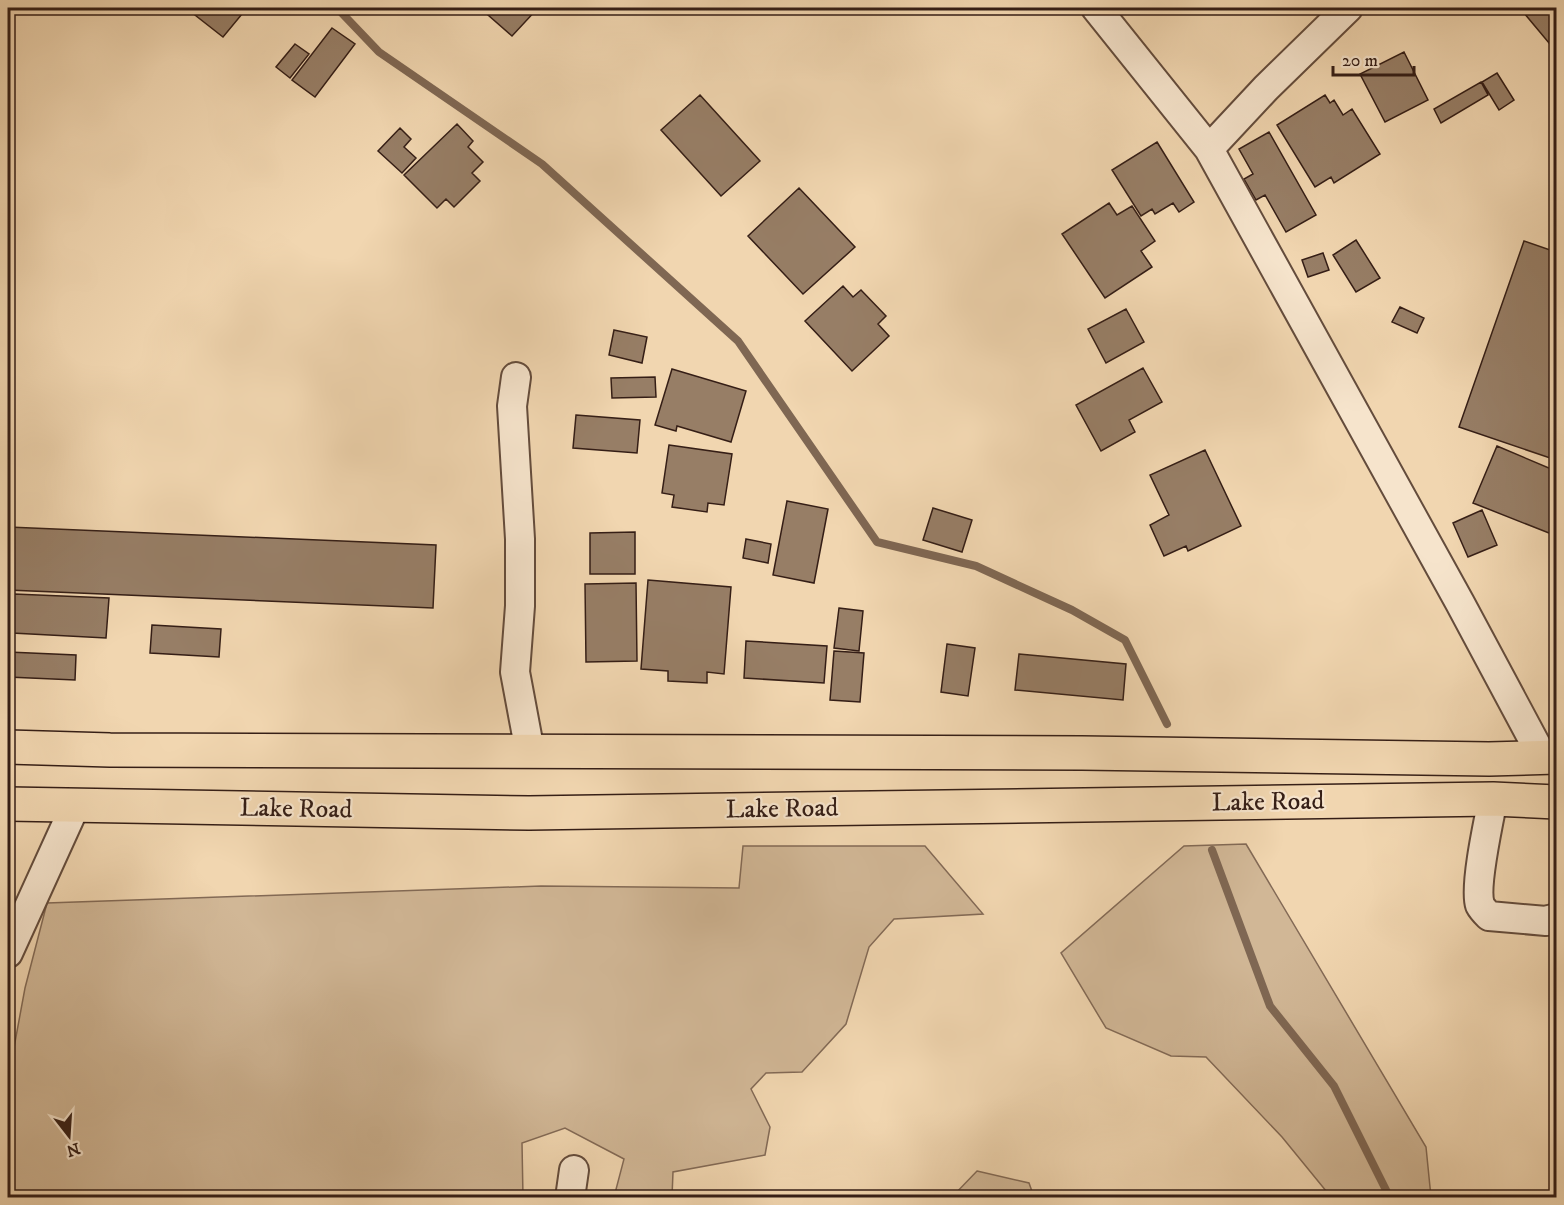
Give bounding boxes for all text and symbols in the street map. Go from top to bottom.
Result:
scale bar [1333,39,1414,77]
text: 20 m [1342,50,1378,72]
street label: Lake Road [1211,785,1325,819]
street label: Lake Road [239,792,353,826]
street label: Lake Road [725,792,839,826]
north arrow [39,1106,99,1166]
text: N [64,1138,82,1161]

